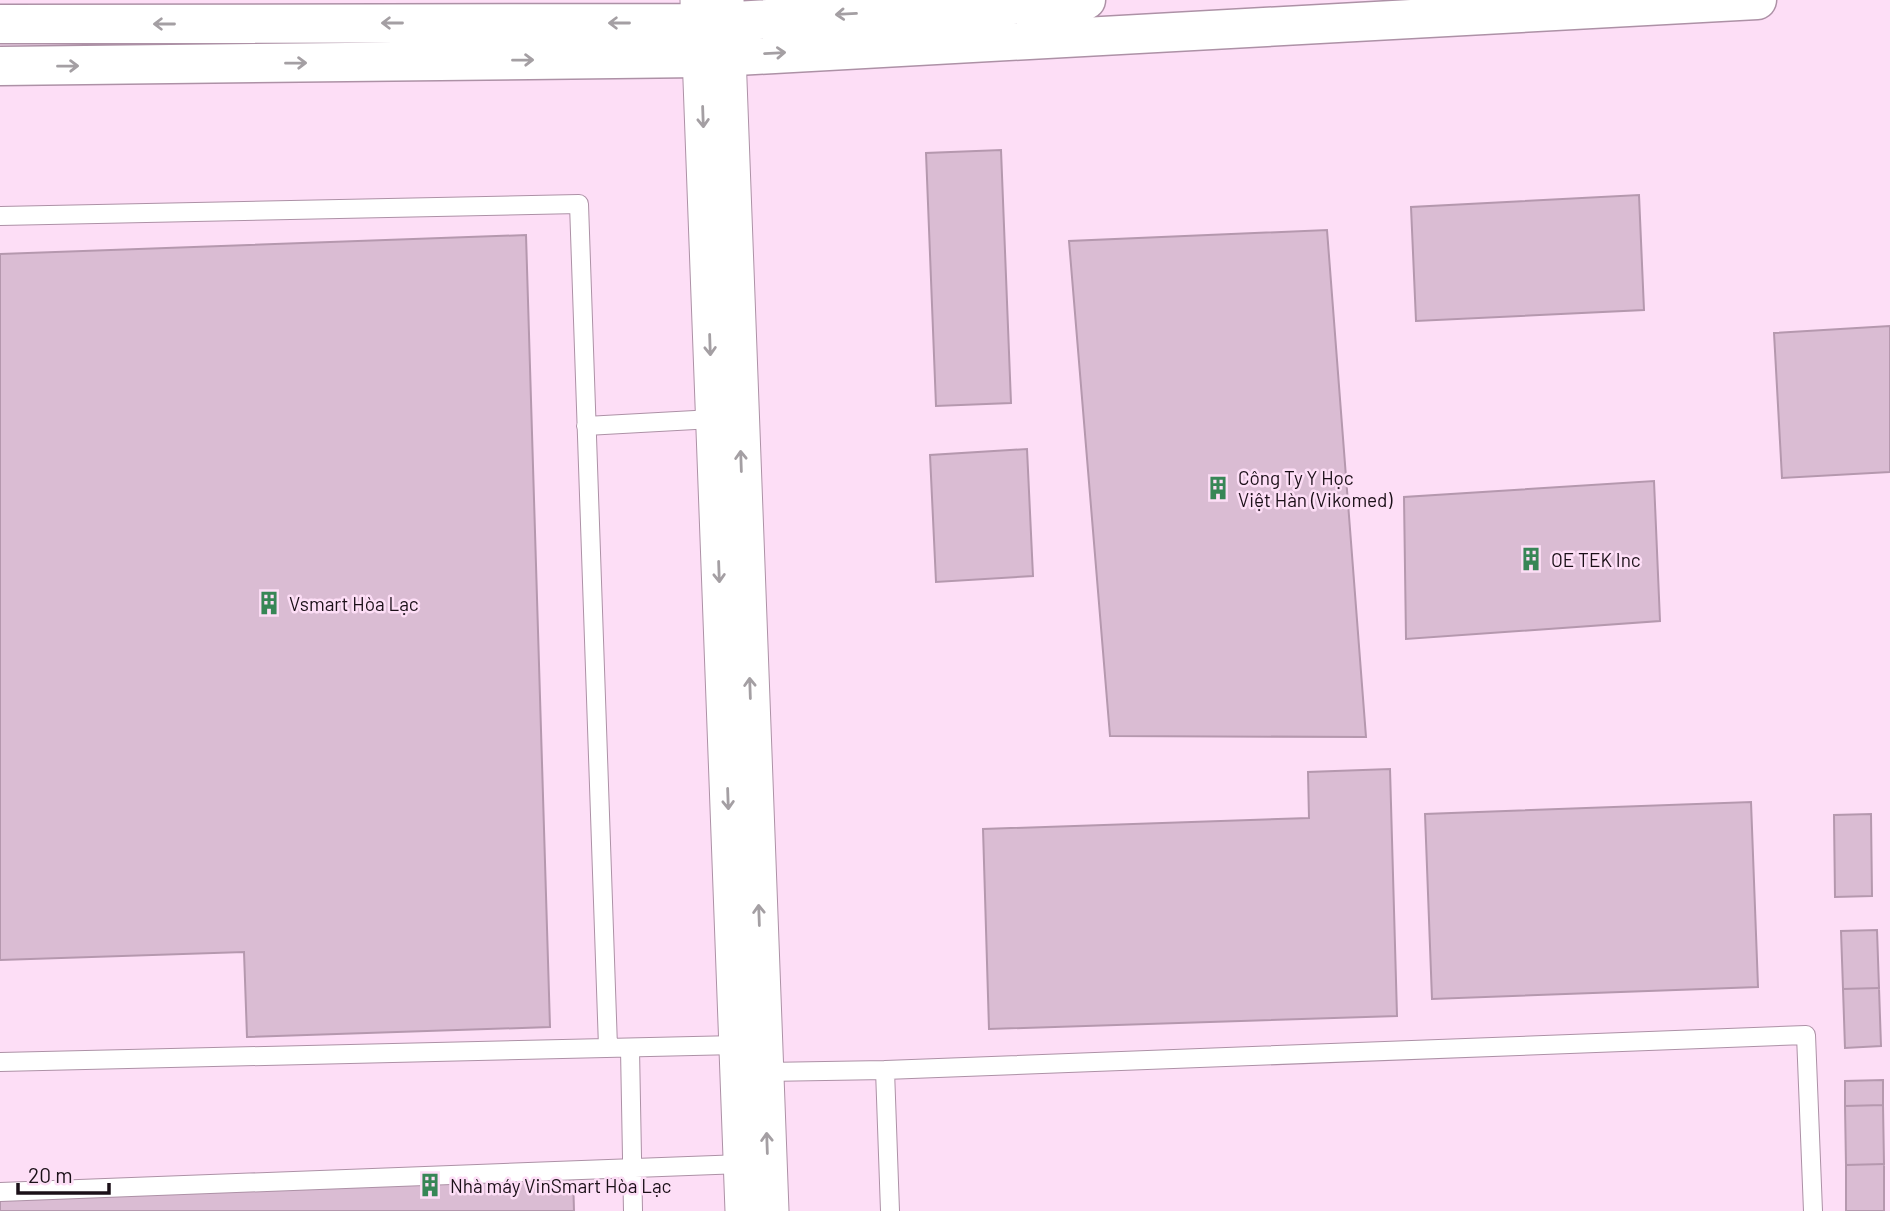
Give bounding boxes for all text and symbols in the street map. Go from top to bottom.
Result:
one-way arrow [836,8,858,21]
one-way arrow [380,16,403,30]
one-way arrow [608,16,631,30]
one-way arrow [153,17,176,31]
one-way arrow [763,47,786,60]
one-way arrow [511,53,534,67]
one-way arrow [284,56,307,70]
one-way arrow [56,59,79,72]
one-way arrow [696,105,710,128]
one-way arrow [704,333,717,356]
one-way arrow [734,450,747,473]
place label: Công Ty Y Học Việt Hàn (Vikomed) [1238,466,1393,511]
building icon: Công Ty Y Học Việt Hàn (Vikomed) [1204,474,1232,502]
building icon: OE TEK Inc [1517,545,1545,573]
place label: OE TEK Inc [1551,548,1641,571]
one-way arrow [712,560,725,583]
building icon: Vsmart Hòa Lạc [255,589,283,617]
place label: Vsmart Hòa Lạc [289,592,419,615]
one-way arrow [743,677,756,700]
one-way arrow [721,787,734,810]
one-way arrow [752,904,765,927]
one-way arrow [761,1132,774,1155]
scale bar [18,1152,108,1196]
text: 20 m [28,1162,73,1187]
building icon: Nhà máy VinSmart Hòa Lạc [416,1171,444,1199]
place label: Nhà máy VinSmart Hòa Lạc [450,1174,671,1197]

